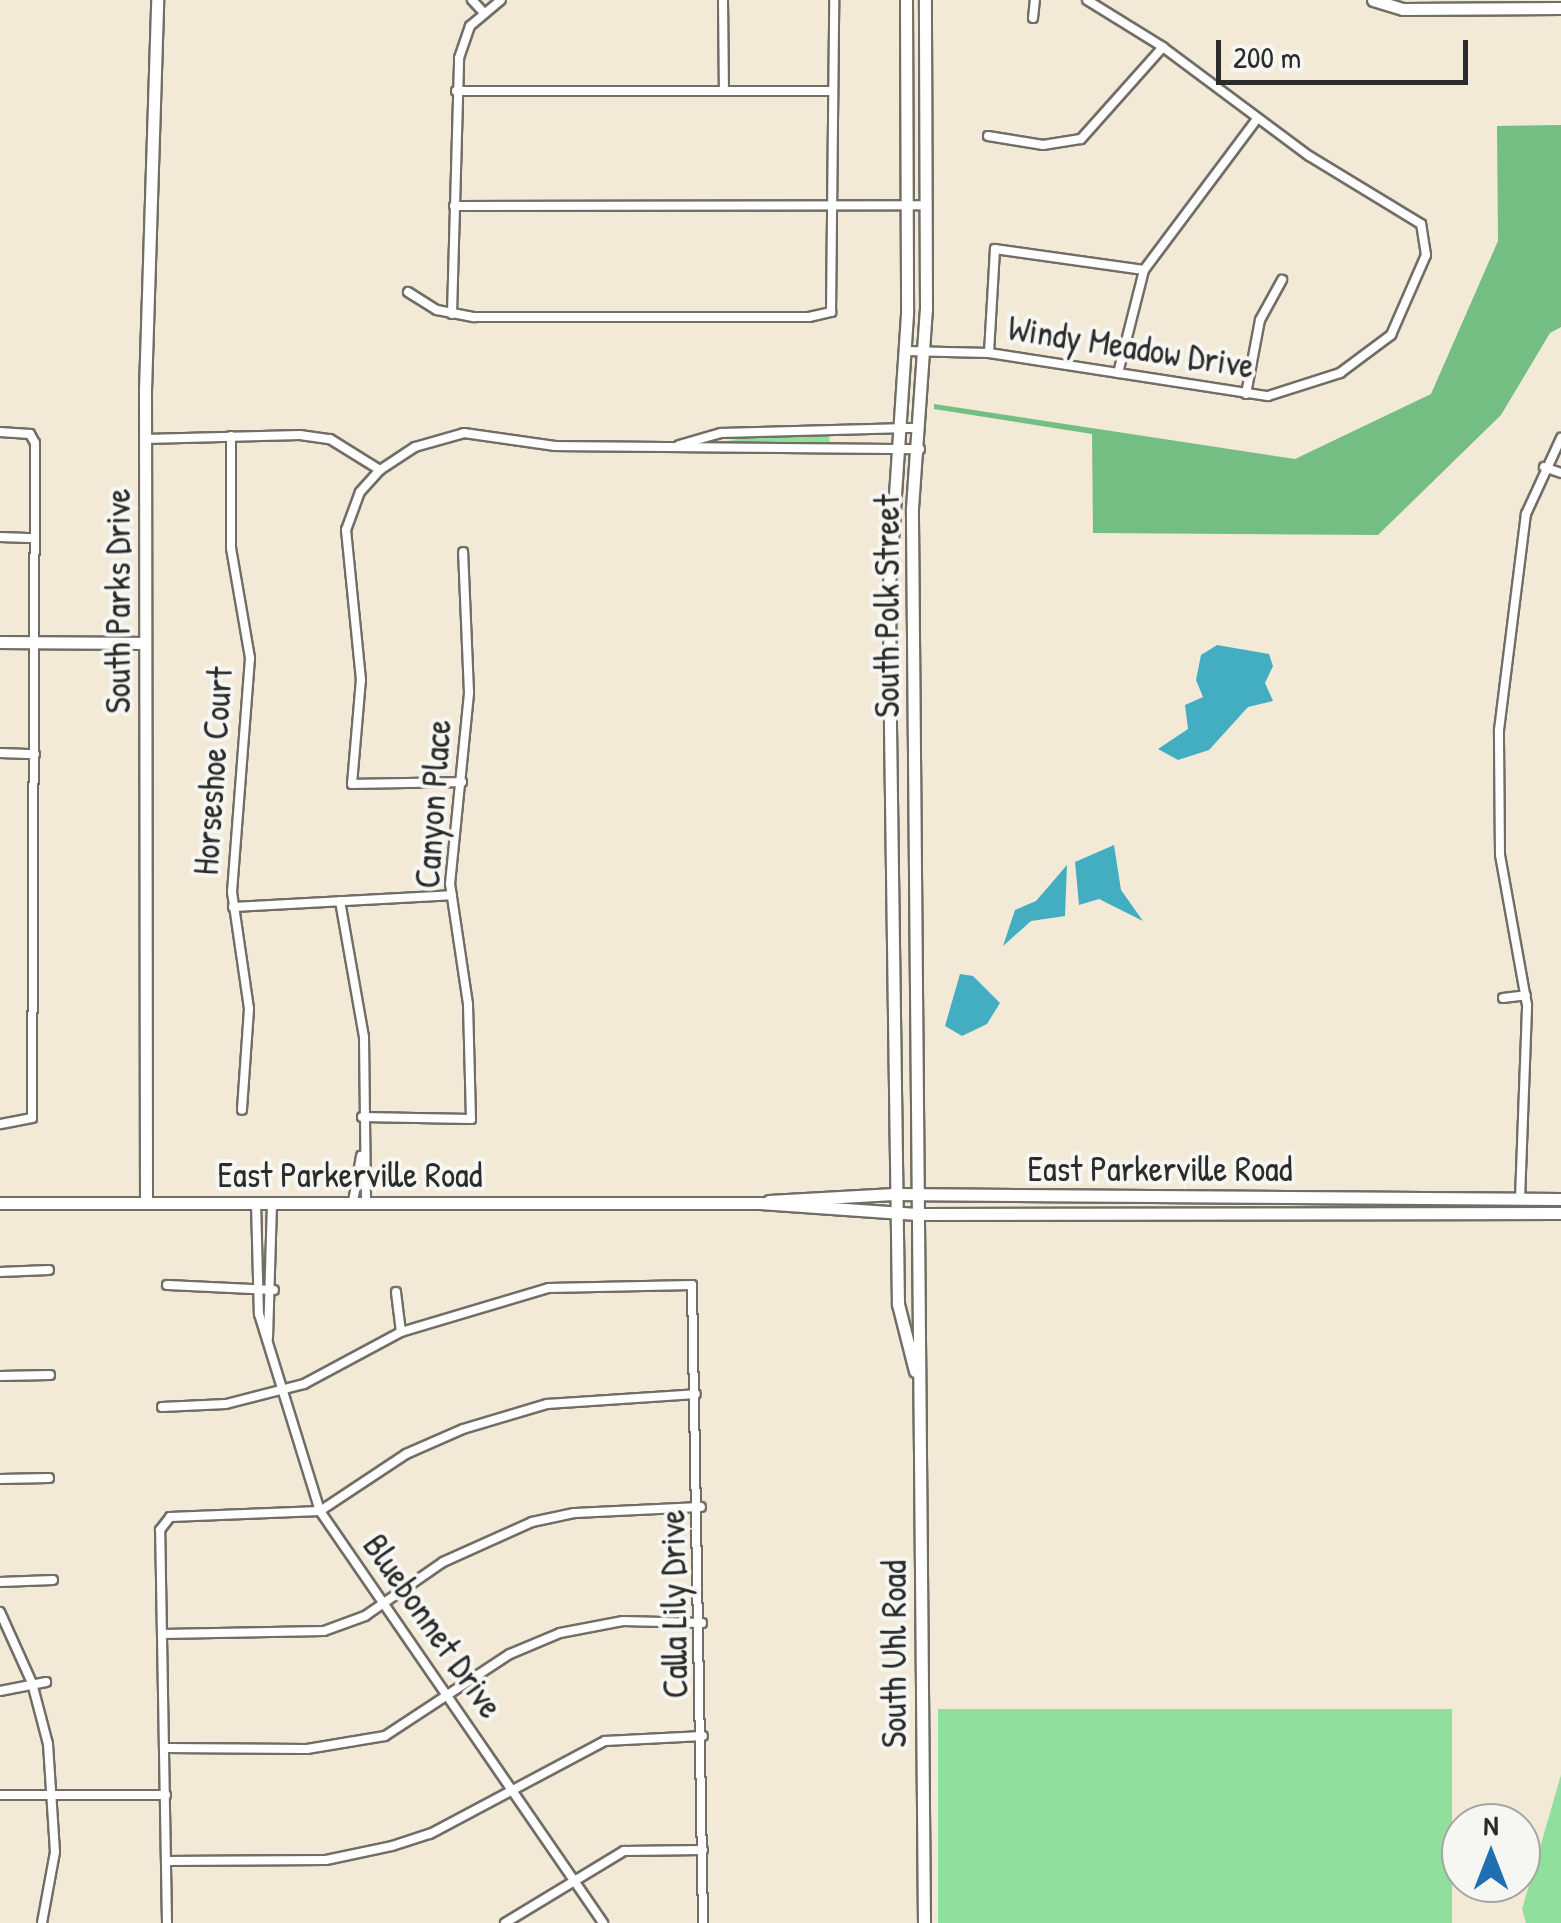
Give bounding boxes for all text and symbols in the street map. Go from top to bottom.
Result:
scale bar [1221,20,1474,82]
text: 200 m [1233,37,1301,77]
street label: Windy Meadow Drive [1005,307,1257,387]
street label: South Parks Drive [97,489,139,713]
street label: South Polk Street [866,494,908,718]
street label: Horseshoe Court [185,666,241,876]
street label: Canyon Place [406,718,460,890]
street label: East Parkerville Road [1028,1148,1292,1190]
street label: East Parkerville Road [218,1154,482,1196]
street label: Calla Lily Drive [651,1509,697,1699]
street label: Bluebonnet Drive [354,1526,512,1726]
street label: South Uhl Road [873,1560,915,1748]
north arrow [1441,1803,1541,1903]
text: N [1484,1806,1498,1844]

